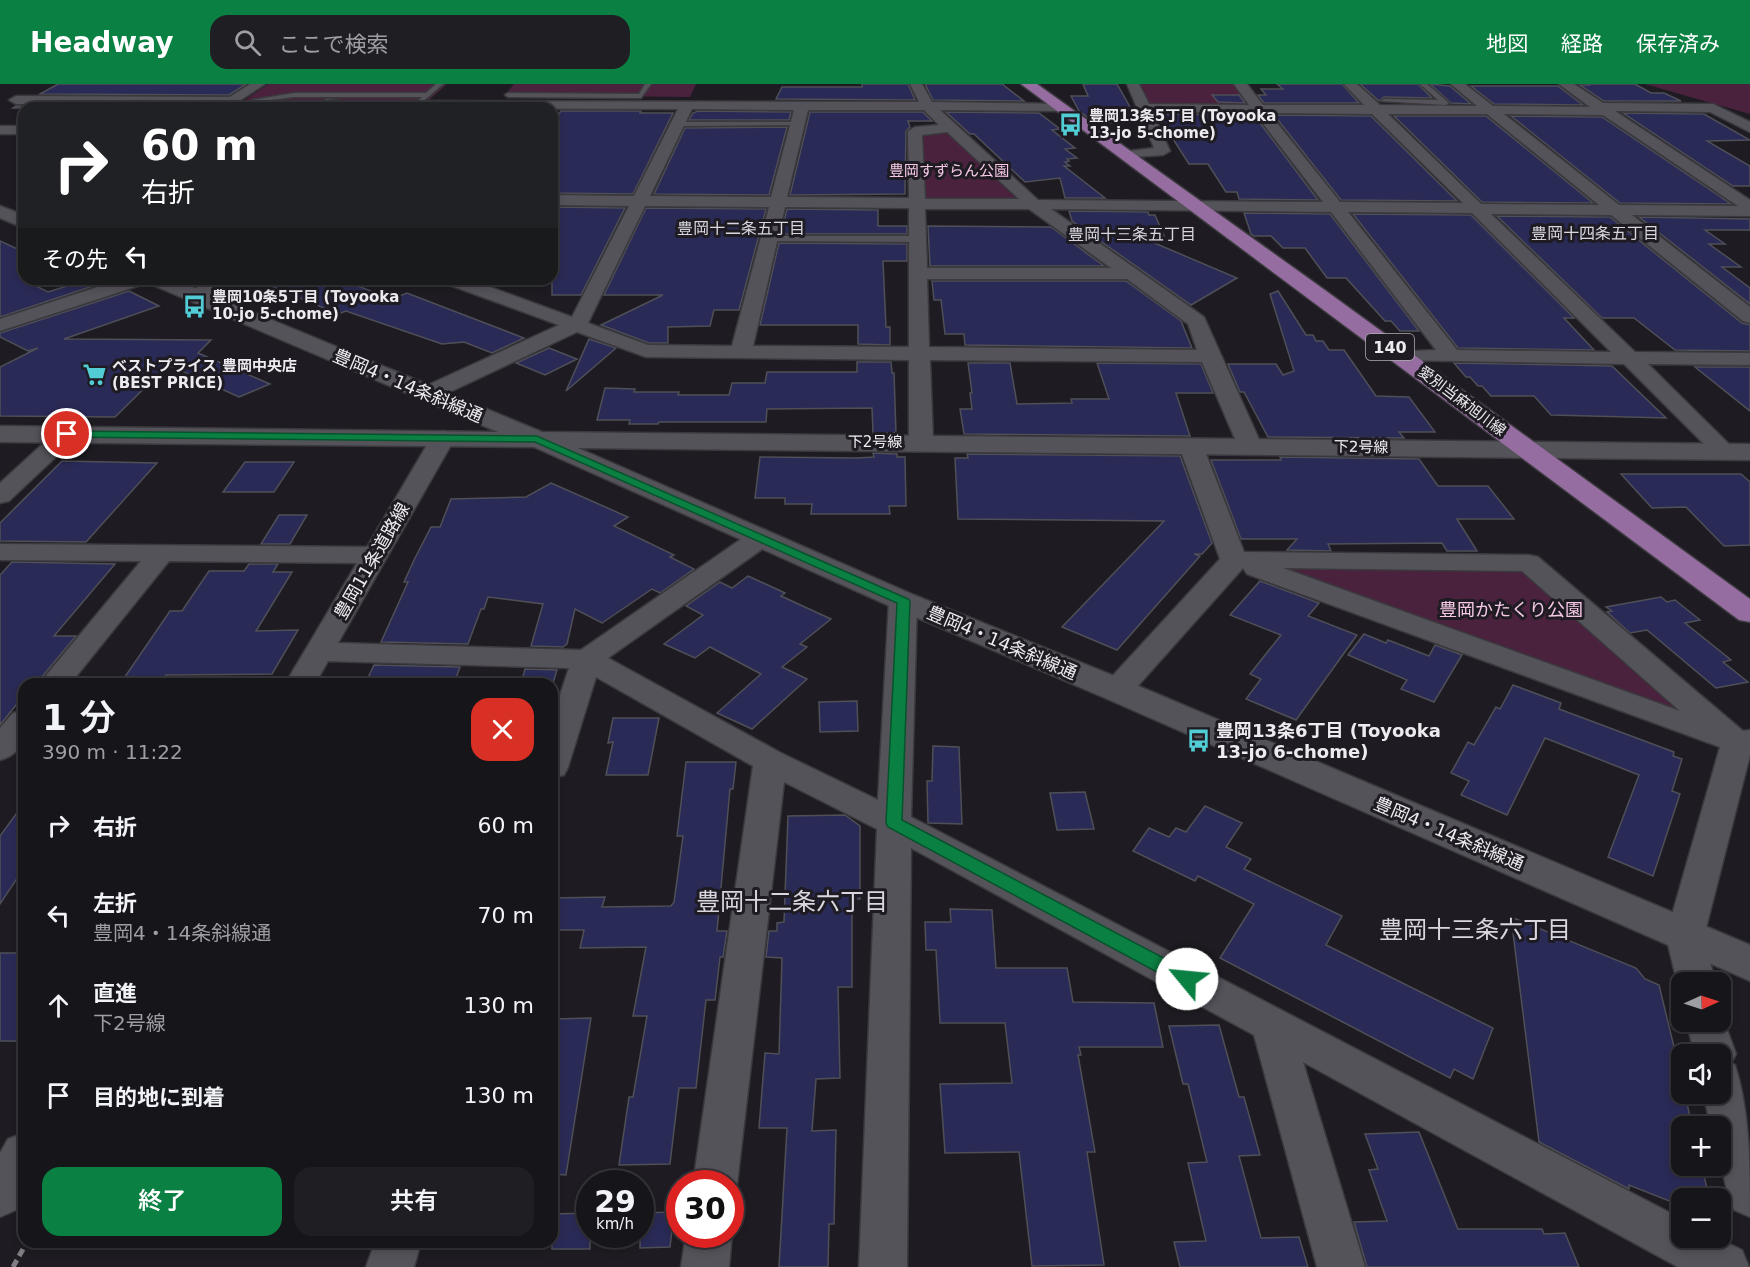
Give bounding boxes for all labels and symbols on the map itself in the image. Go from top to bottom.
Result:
place label: 豊岡13条5丁目 (Toyooka 13-jo 5-chome) [1089,107,1276,142]
bus stop icon: 豊岡13条5丁目 (Toyooka 13-jo 5-chome) [1058,112,1084,138]
park label: 豊岡すずらん公園 [889,162,1009,180]
district label: 豊岡十二条五丁目 [677,219,805,238]
district label: 豊岡十四条五丁目 [1531,224,1659,243]
district label: 豊岡十三条五丁目 [1068,225,1196,244]
place label: 豊岡10条5丁目 (Toyooka 10-jo 5-chome) [212,288,399,323]
bus stop icon: 豊岡10条5丁目 (Toyooka 10-jo 5-chome) [181,293,207,319]
road number: 140 [1366,334,1414,360]
street label: 豊岡4・14条斜線通 [330,345,486,427]
place label: ベストプライス 豊岡中央店 (BEST PRICE) [112,357,297,392]
supermarket icon: ベストプライス 豊岡中央店 (BEST PRICE) [81,362,107,388]
street label: 愛別当麻旭川線 [1415,362,1509,440]
pin [41,408,92,459]
street label: 下2号線 [848,433,902,451]
street label: 下2号線 [1334,438,1388,456]
street label: 豊岡11条道路線 [330,499,413,623]
park label: 豊岡かたくり公園 [1439,599,1583,620]
street label: 豊岡4・14条斜線通 [924,602,1080,684]
place label: 豊岡13条6丁目 (Toyooka 13-jo 6-chome) [1216,720,1441,762]
bus stop icon: 豊岡13条6丁目 (Toyooka 13-jo 6-chome) [1185,728,1211,754]
street label: 豊岡4・14条斜線通 [1371,793,1527,875]
district label: 豊岡十二条六丁目 [696,888,888,916]
district label: 豊岡十三条六丁目 [1379,916,1571,944]
position arrow [1155,947,1219,1011]
north arrow [1671,972,1731,1032]
speed limit sign: 30 [666,1170,744,1248]

